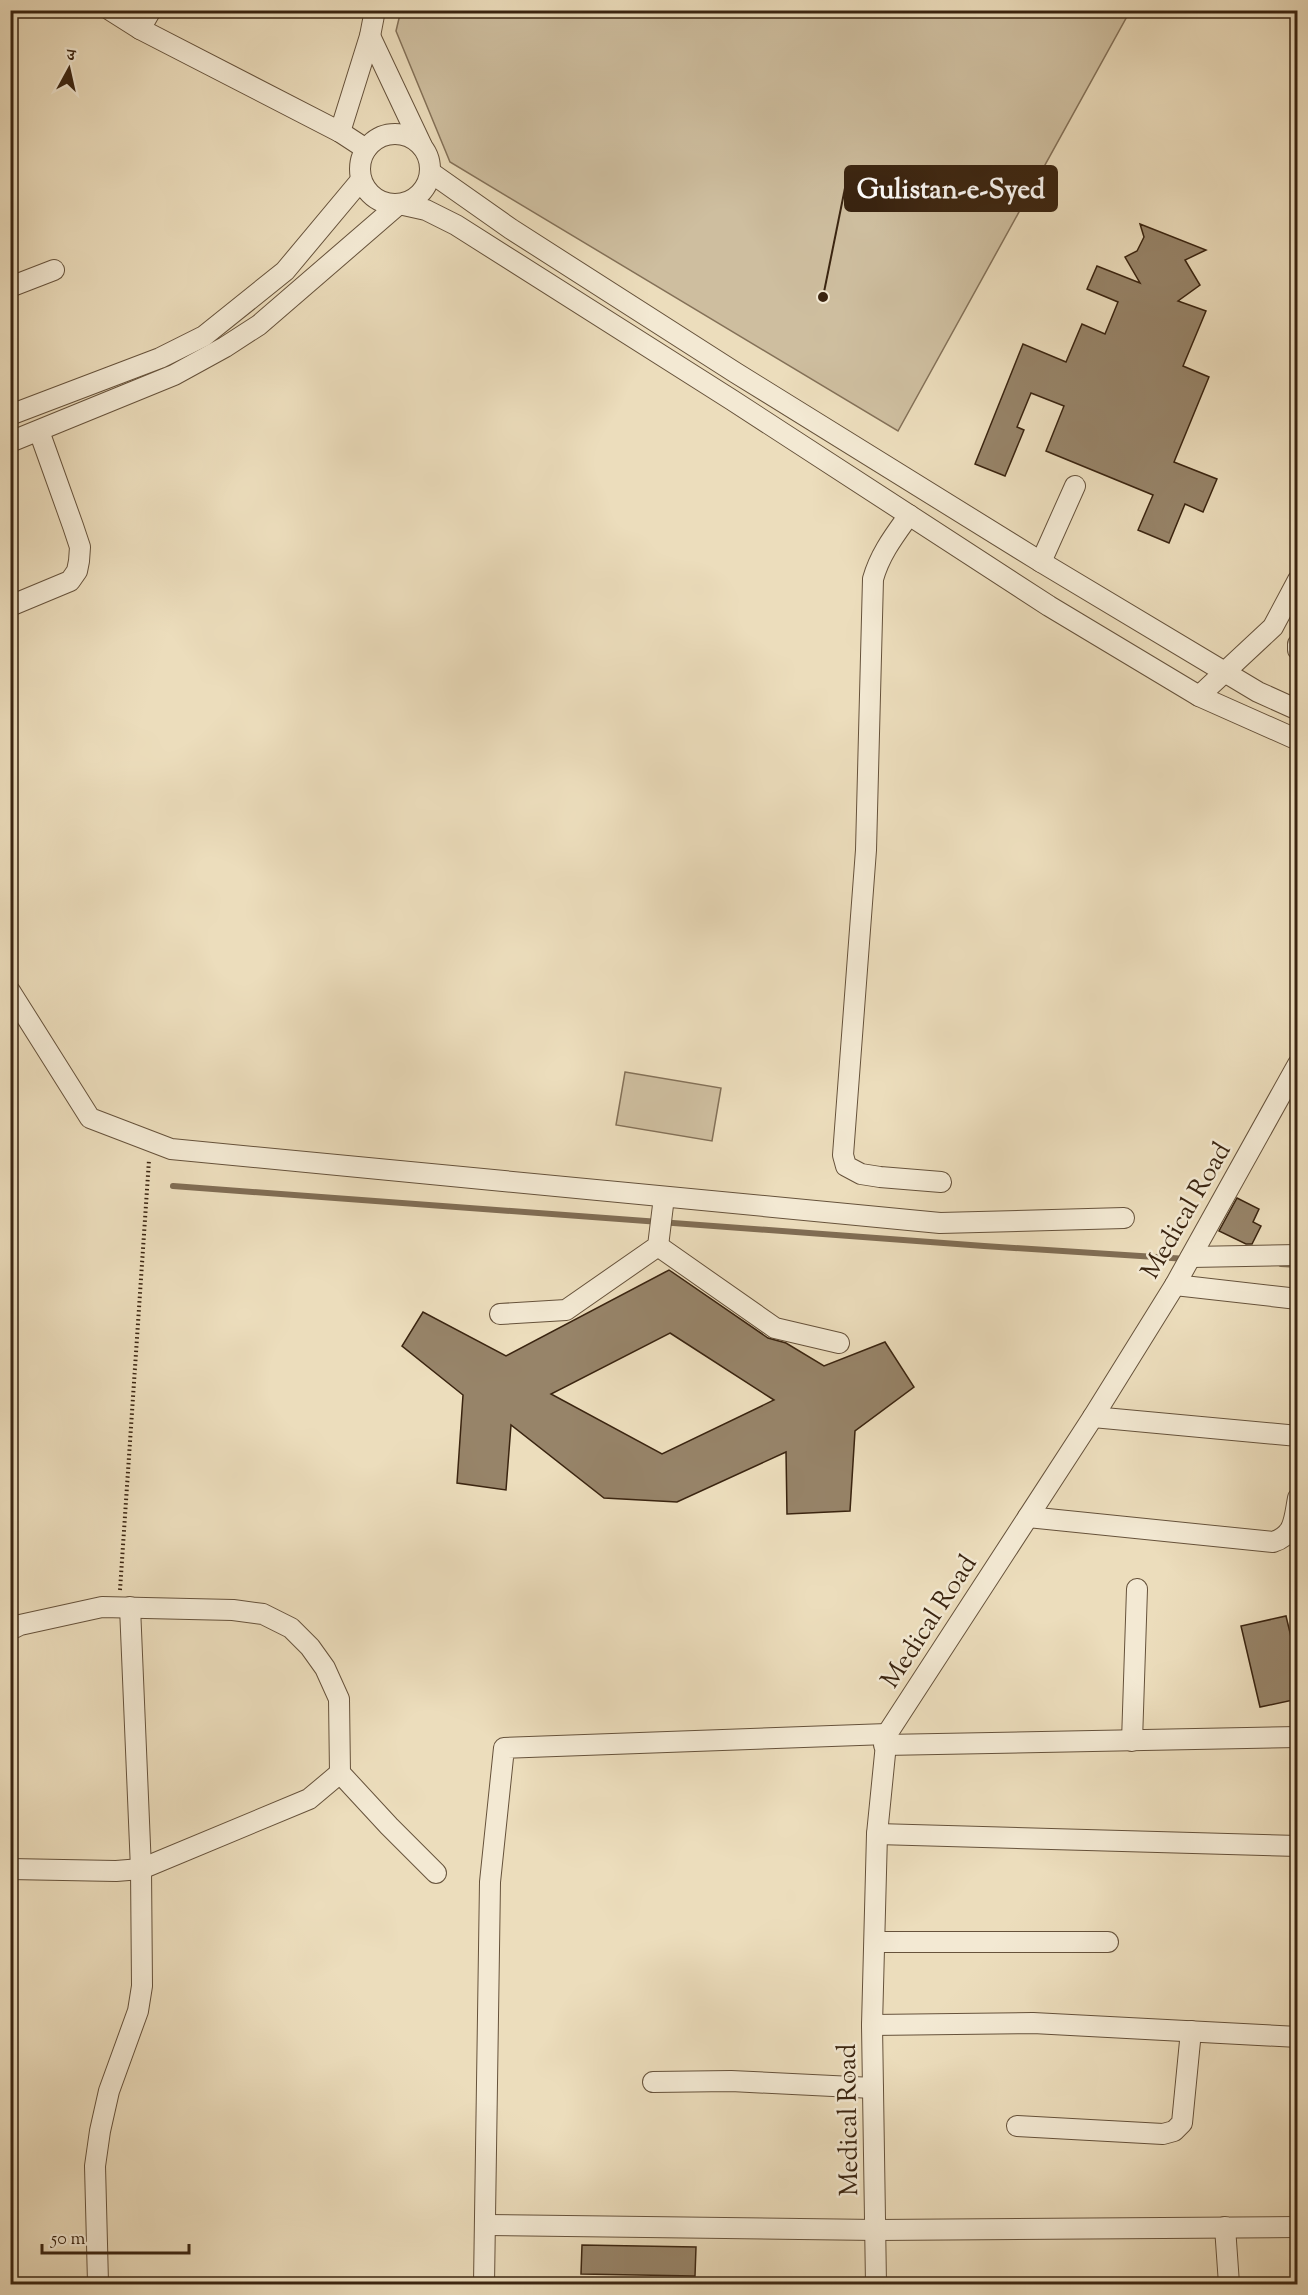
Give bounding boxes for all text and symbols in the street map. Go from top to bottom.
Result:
north arrow [39,39,99,99]
text: उ [64,45,78,69]
callout: Gulistan-e-Syed [845,166,1057,211]
text: Gulistan-e-Syed [857,172,1046,211]
street label: Medical Road [1133,1136,1241,1287]
street label: Medical Road [873,1548,987,1696]
street label: Medical Road [830,2043,869,2197]
scale bar [42,2217,189,2255]
text: 50 m [50,2227,86,2253]

